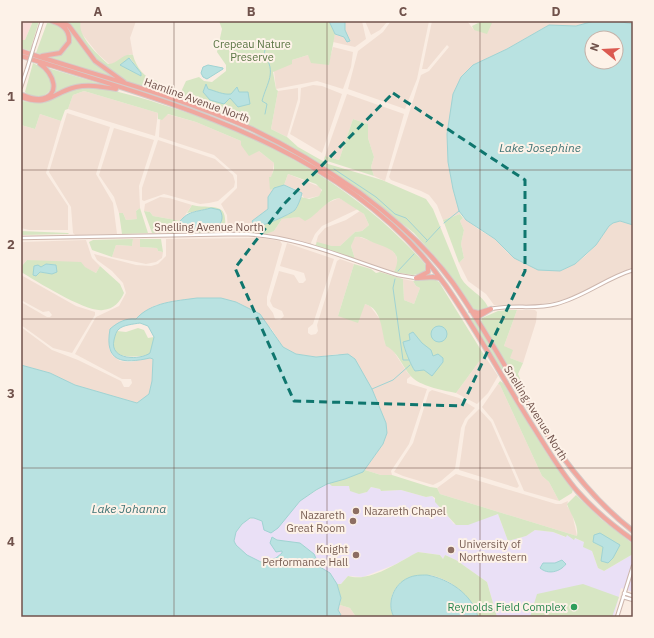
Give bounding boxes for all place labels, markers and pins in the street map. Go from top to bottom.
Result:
place label: Nazareth Chapel [364,504,446,518]
marker: Nazareth Chapel [351,506,361,516]
place label: Nazareth Great Room [286,508,345,535]
marker: Nazareth Great Room [348,516,358,526]
place label: University of Northwestern [459,537,527,564]
place label: Knight Performance Hall [262,542,348,569]
marker: University of Northwestern [446,545,456,555]
marker: Knight Performance Hall [351,550,361,560]
place label: Reynolds Field Complex [448,600,566,614]
marker: Reynolds Field Complex [569,602,579,612]

